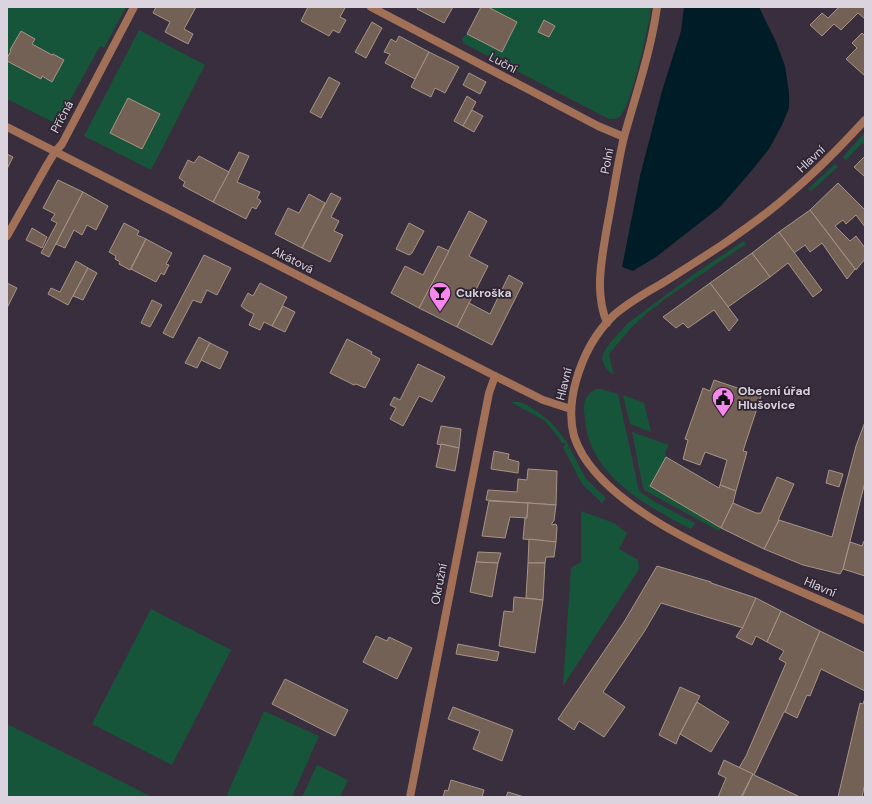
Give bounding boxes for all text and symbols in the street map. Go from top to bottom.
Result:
street label: Luční [486,49,520,77]
street label: Příčná [47,98,77,136]
street label: Hlavní [793,142,829,176]
street label: Polní [597,146,617,175]
street label: Akátová [270,243,316,277]
bar icon: Cukroška [427,280,453,313]
place label: Cukroška [456,285,511,301]
street label: Hlavní [552,366,576,402]
place label: Obecní úřad Hlušovice [738,383,811,413]
public building icon: Obecní úřad Hlušovice [710,385,736,418]
street label: Okružní [427,562,451,606]
street label: Hlavní [802,573,839,601]

